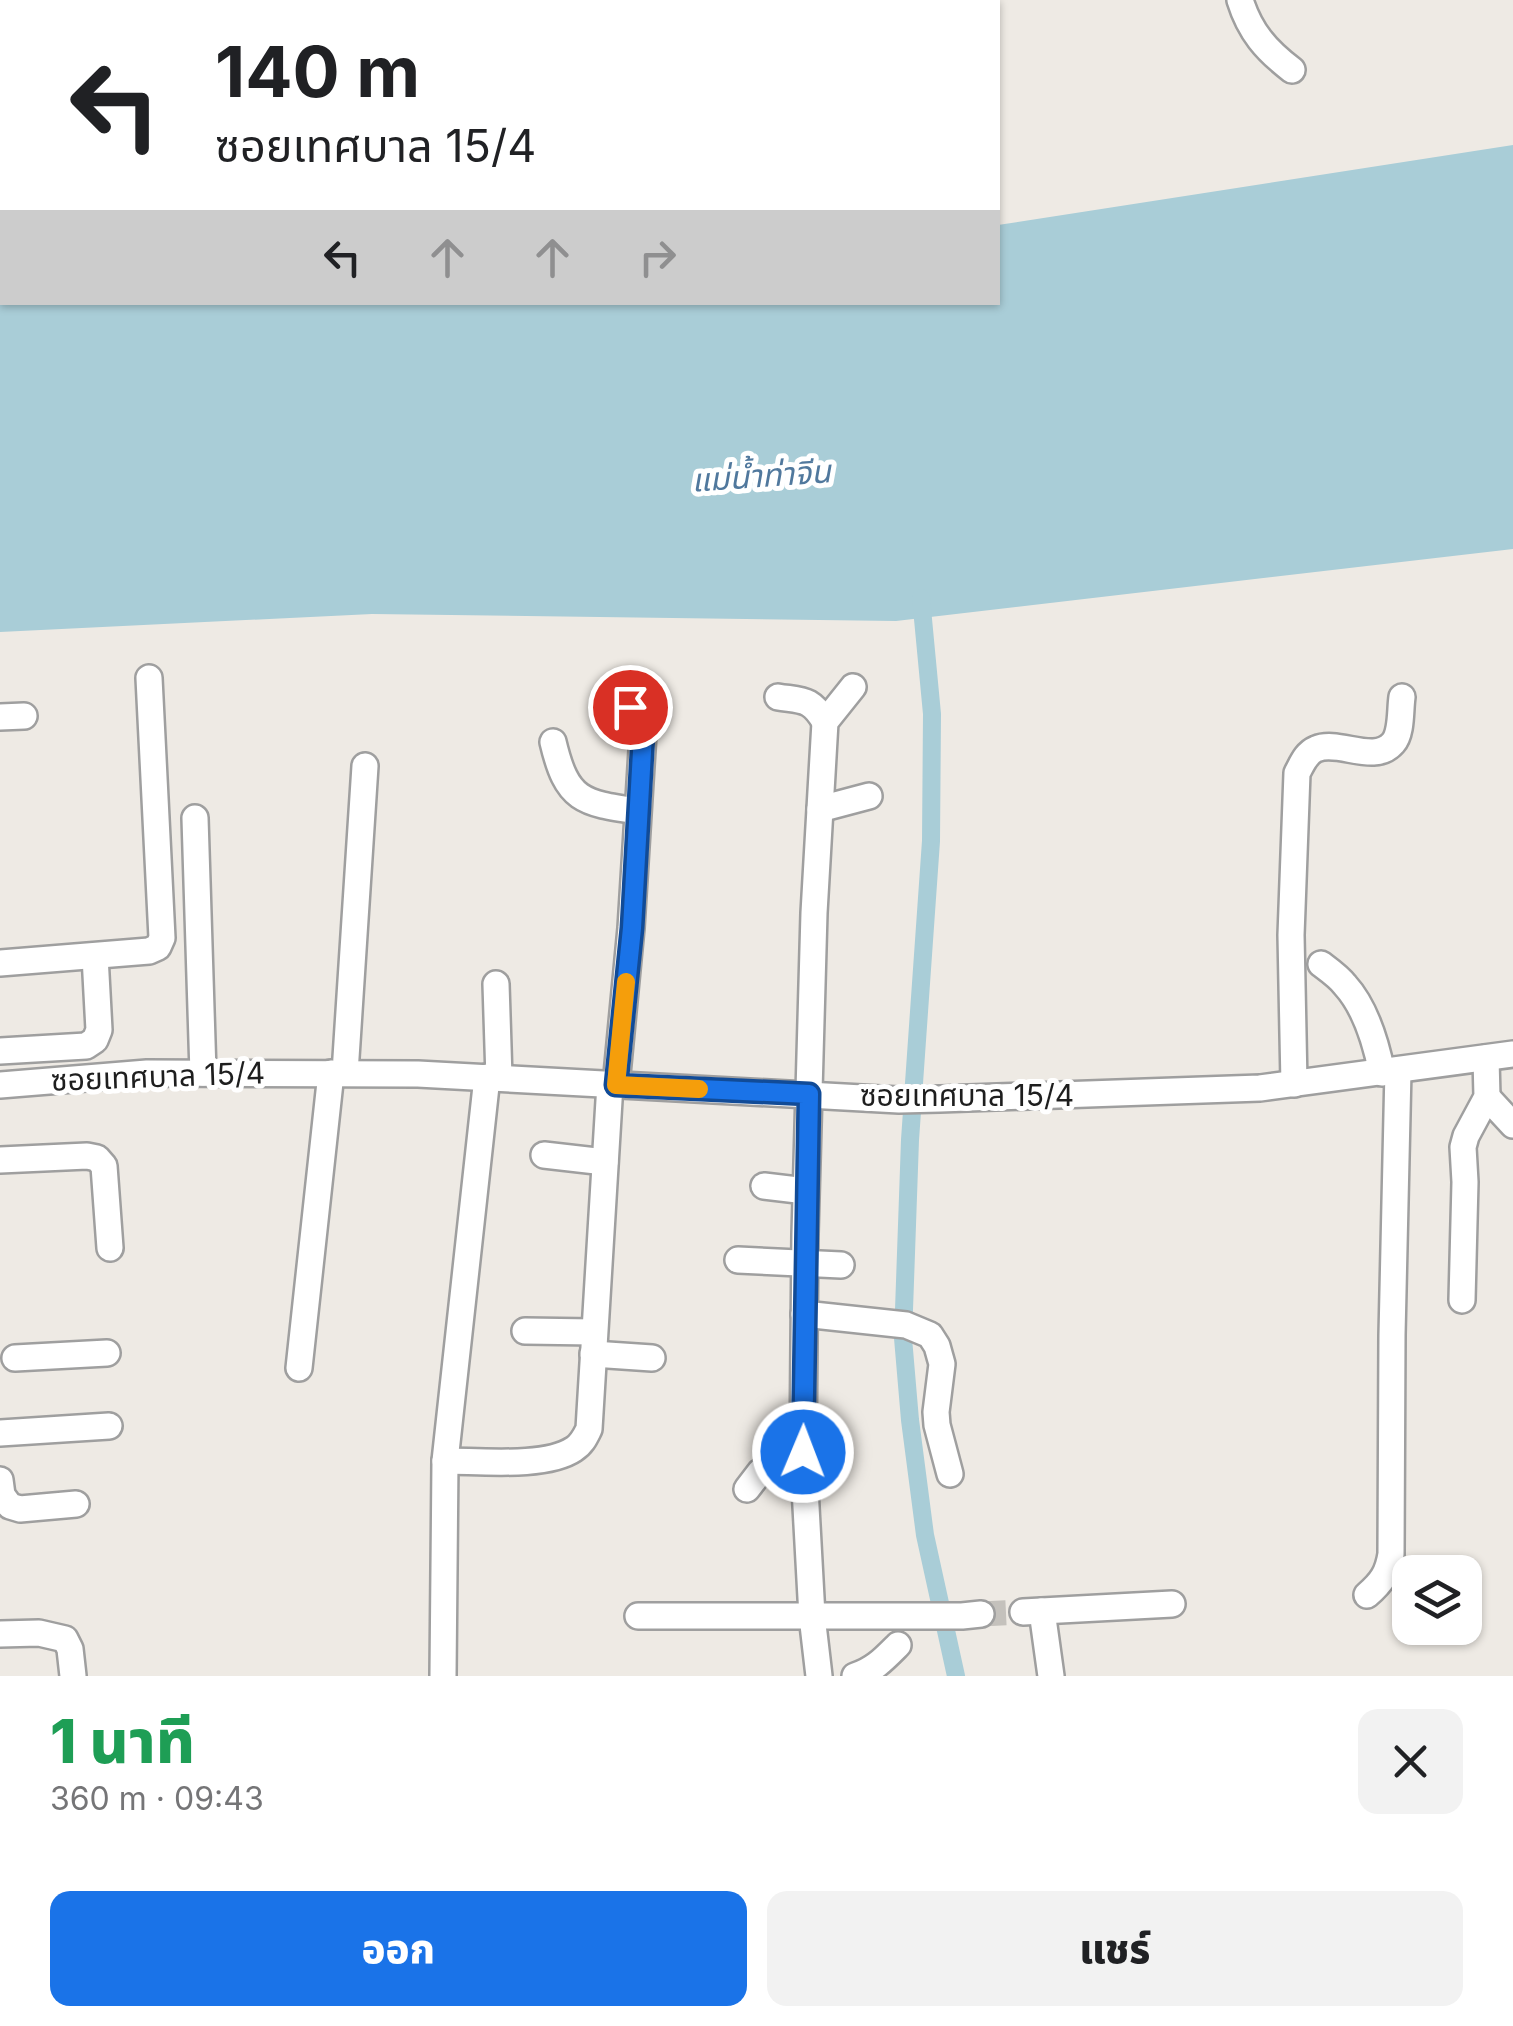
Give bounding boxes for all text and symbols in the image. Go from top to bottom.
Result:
text: 140 m [215,29,420,114]
icon: left [50,40,180,170]
text: ซอยเทศบาล 15/4 [215,118,536,173]
icon: left [315,230,370,285]
icon: ahead [420,230,475,285]
icon: ahead [525,230,580,285]
icon: right [630,230,685,285]
water label: แม่น้ำท่าจีน [690,449,834,500]
pin [588,665,673,750]
icon: arrive [603,680,658,735]
street label: ซอยเทศบาล 15/4 [50,1054,266,1098]
street label: ซอยเทศบาล 15/4 [860,1077,1074,1113]
position arrow [751,1400,855,1504]
map controls [1392,1555,1482,1645]
button: layers [1392,1555,1482,1645]
text: 1 นาที [50,1705,195,1777]
button: close [1358,1709,1463,1814]
text: 360 m · 09:43 [50,1779,264,1818]
button: ออก [50,1891,747,2006]
button: แชร์ [767,1891,1463,2006]

